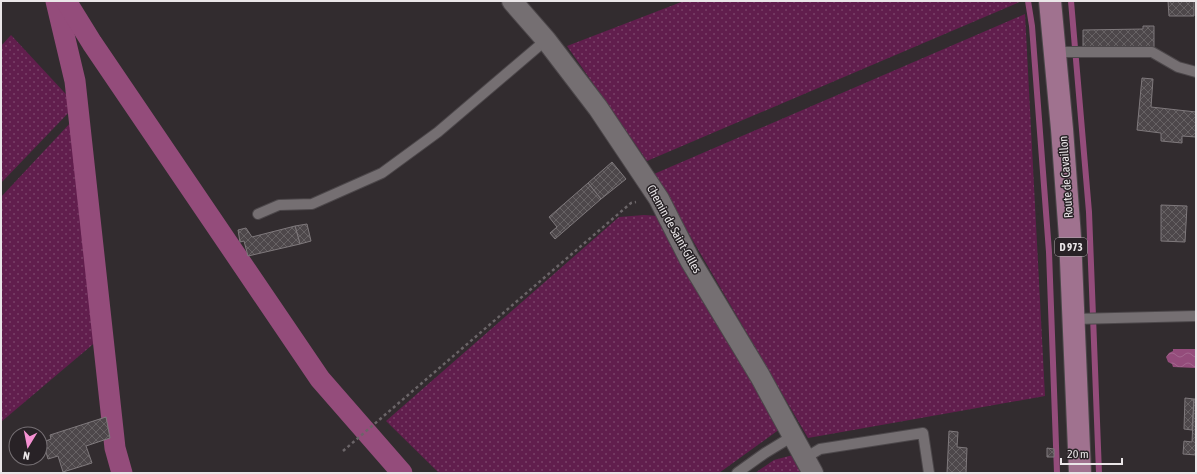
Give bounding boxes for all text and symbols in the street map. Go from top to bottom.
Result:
street label: Route de Cavaillon [1056,135,1076,219]
street label: Chemin de Saint-Gilles [644,182,704,276]
road number: D 973 [1055,238,1087,256]
north arrow [8,426,48,466]
scale bar [1061,440,1122,466]
text: 20 m [1067,447,1089,461]
text: N [22,449,31,462]

